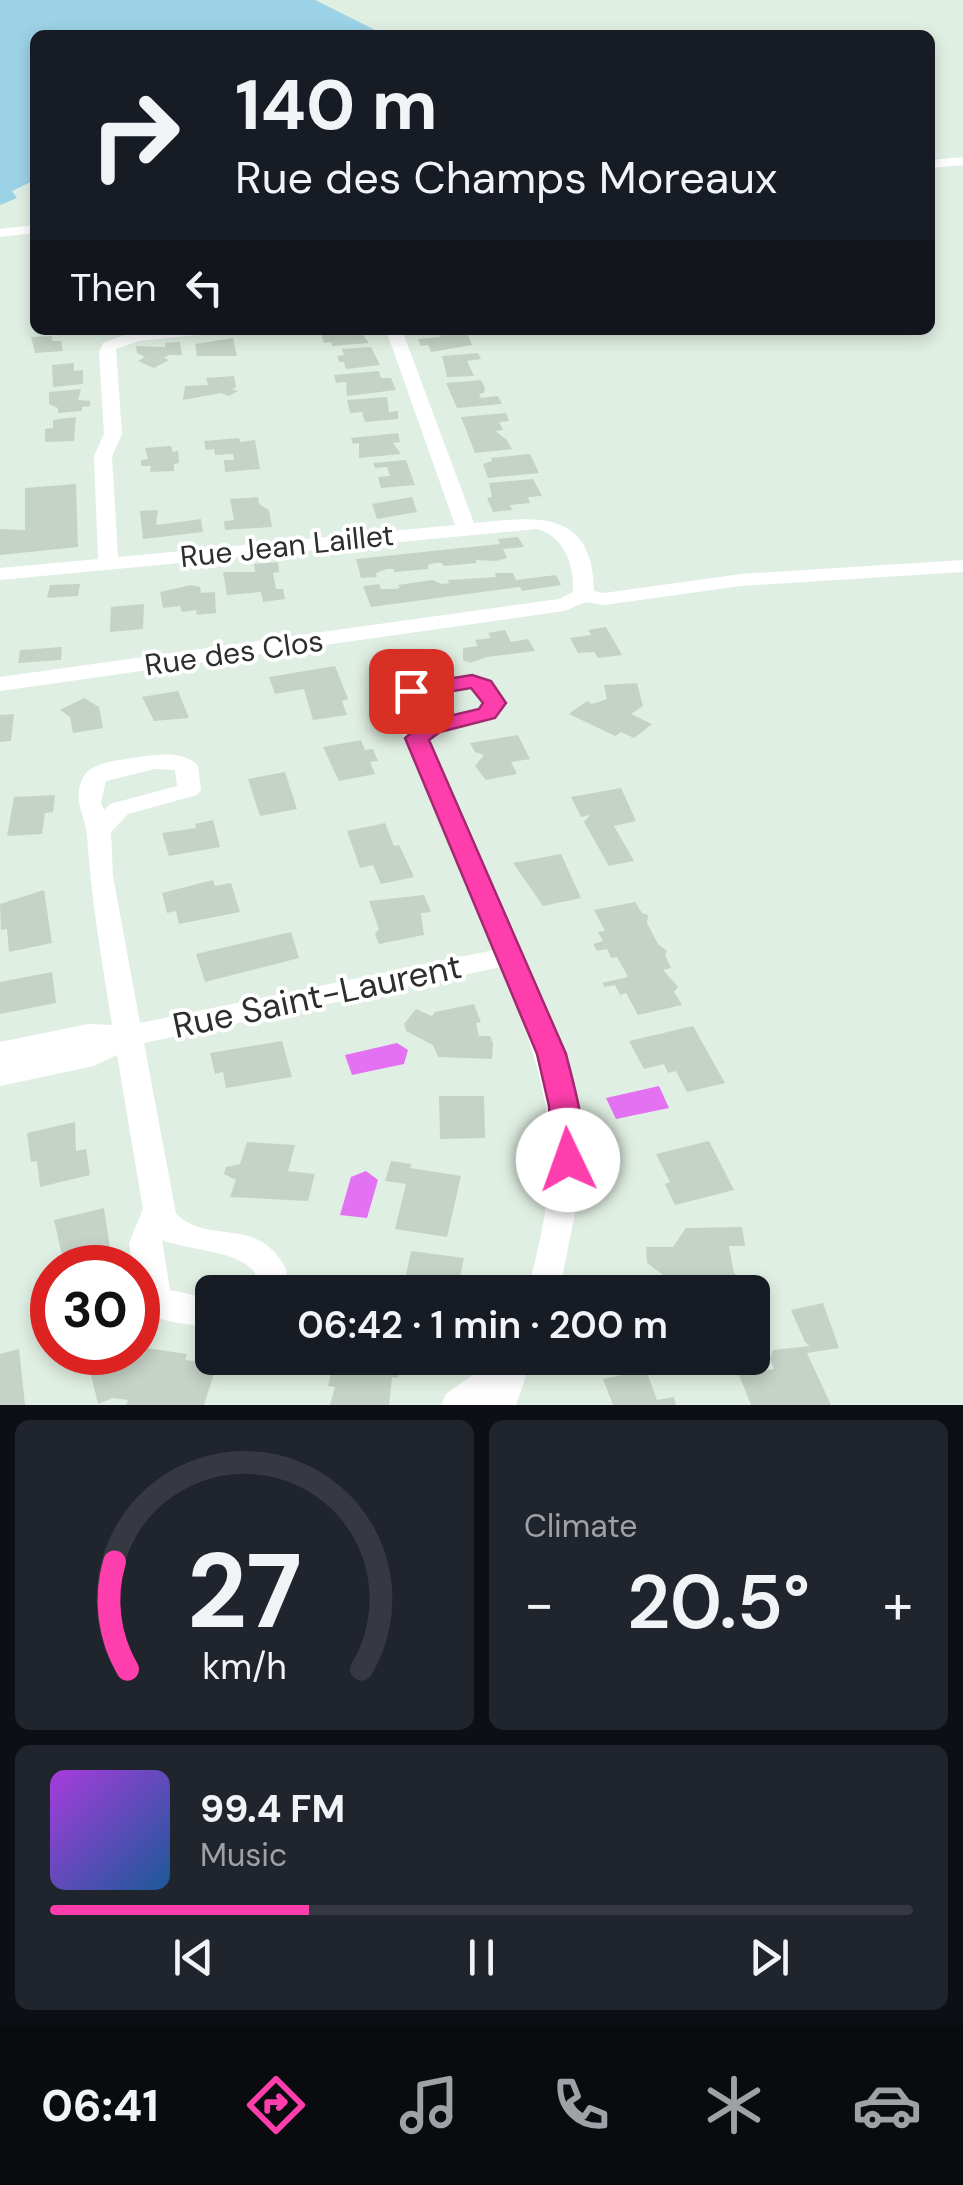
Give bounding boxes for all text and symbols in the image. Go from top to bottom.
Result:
text: 140 m [235,60,438,151]
icon: right [70,70,200,200]
text: Rue des Champs Moreaux [235,148,777,207]
icon: left [177,260,232,315]
text: Then [70,263,157,313]
street label: Rue Jean Laillet [178,515,396,576]
street label: Rue des Clos [142,621,326,684]
pin [369,649,454,734]
icon: arrive [384,664,439,719]
street label: Rue Saint-Laurent [168,943,466,1049]
position arrow [516,1108,620,1212]
speed limit sign: 30 [30,1245,160,1375]
text: 06:42 · 1 min · 200 m [297,1300,668,1350]
text: Climate [524,1505,638,1547]
text: 27 [187,1524,302,1659]
text: 20.5° [627,1554,810,1651]
text: − [524,1568,554,1640]
text: + [883,1568,913,1640]
text: km/h [202,1644,287,1690]
text: 99.4 FM [200,1784,345,1834]
text: Music [200,1834,287,1876]
icon: previous [166,1930,221,1985]
icon: pause [454,1930,509,1985]
icon: next [742,1930,797,1985]
icon: directions [241,2070,311,2140]
icon: music [394,2070,464,2140]
icon: phone [546,2070,616,2140]
icon: climate [699,2070,769,2140]
icon: car [852,2070,922,2140]
text: 06:41 [41,2076,159,2135]

